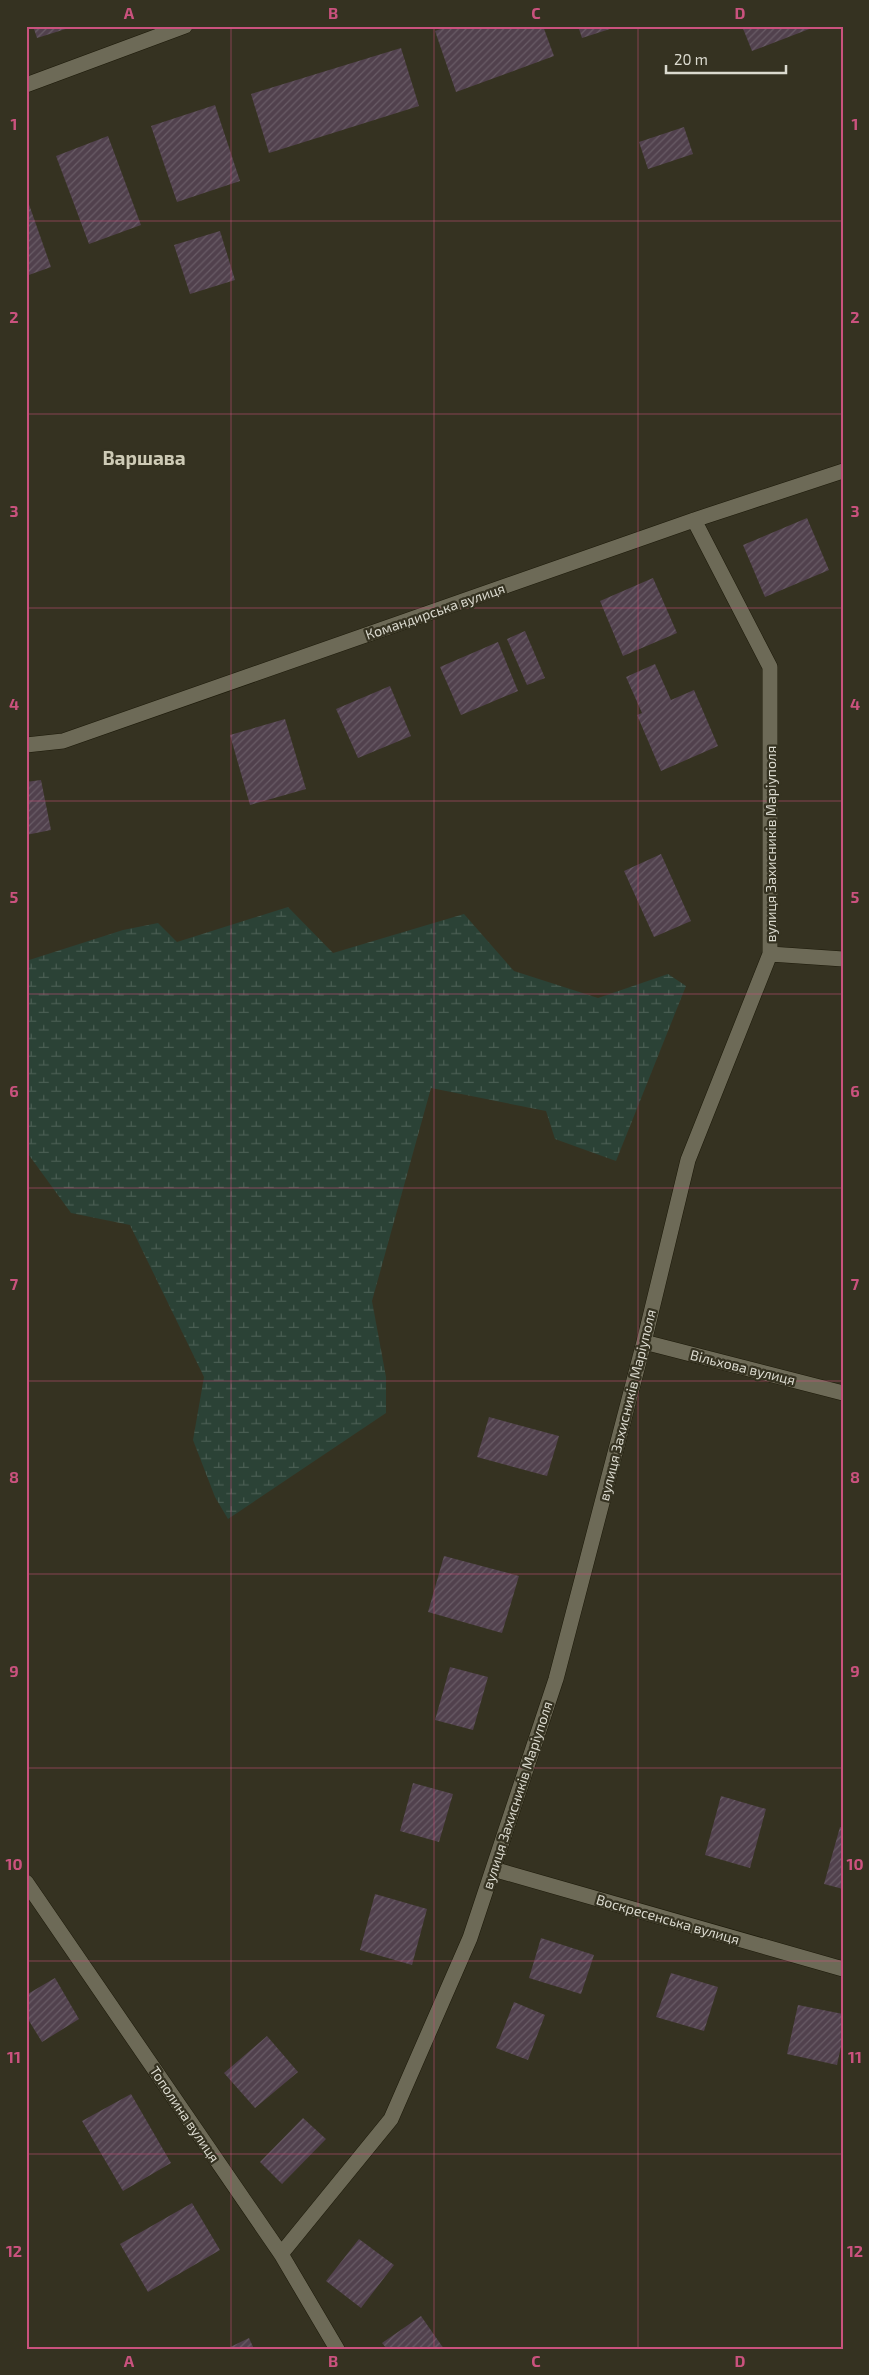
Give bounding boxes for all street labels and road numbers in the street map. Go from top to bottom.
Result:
street label: Командирська вулиця [363,579,507,643]
street label: вулиця Захисників Маріуполя [762,746,779,942]
street label: вулиця Захисників Маріуполя [595,1308,659,1502]
street label: Вільхова вулиця [689,1346,797,1388]
street label: вулиця Захисників Маріуполя [479,1699,555,1891]
street label: Воскресенська вулиця [594,1890,742,1948]
street label: Тополина вулиця [147,2063,223,2165]

